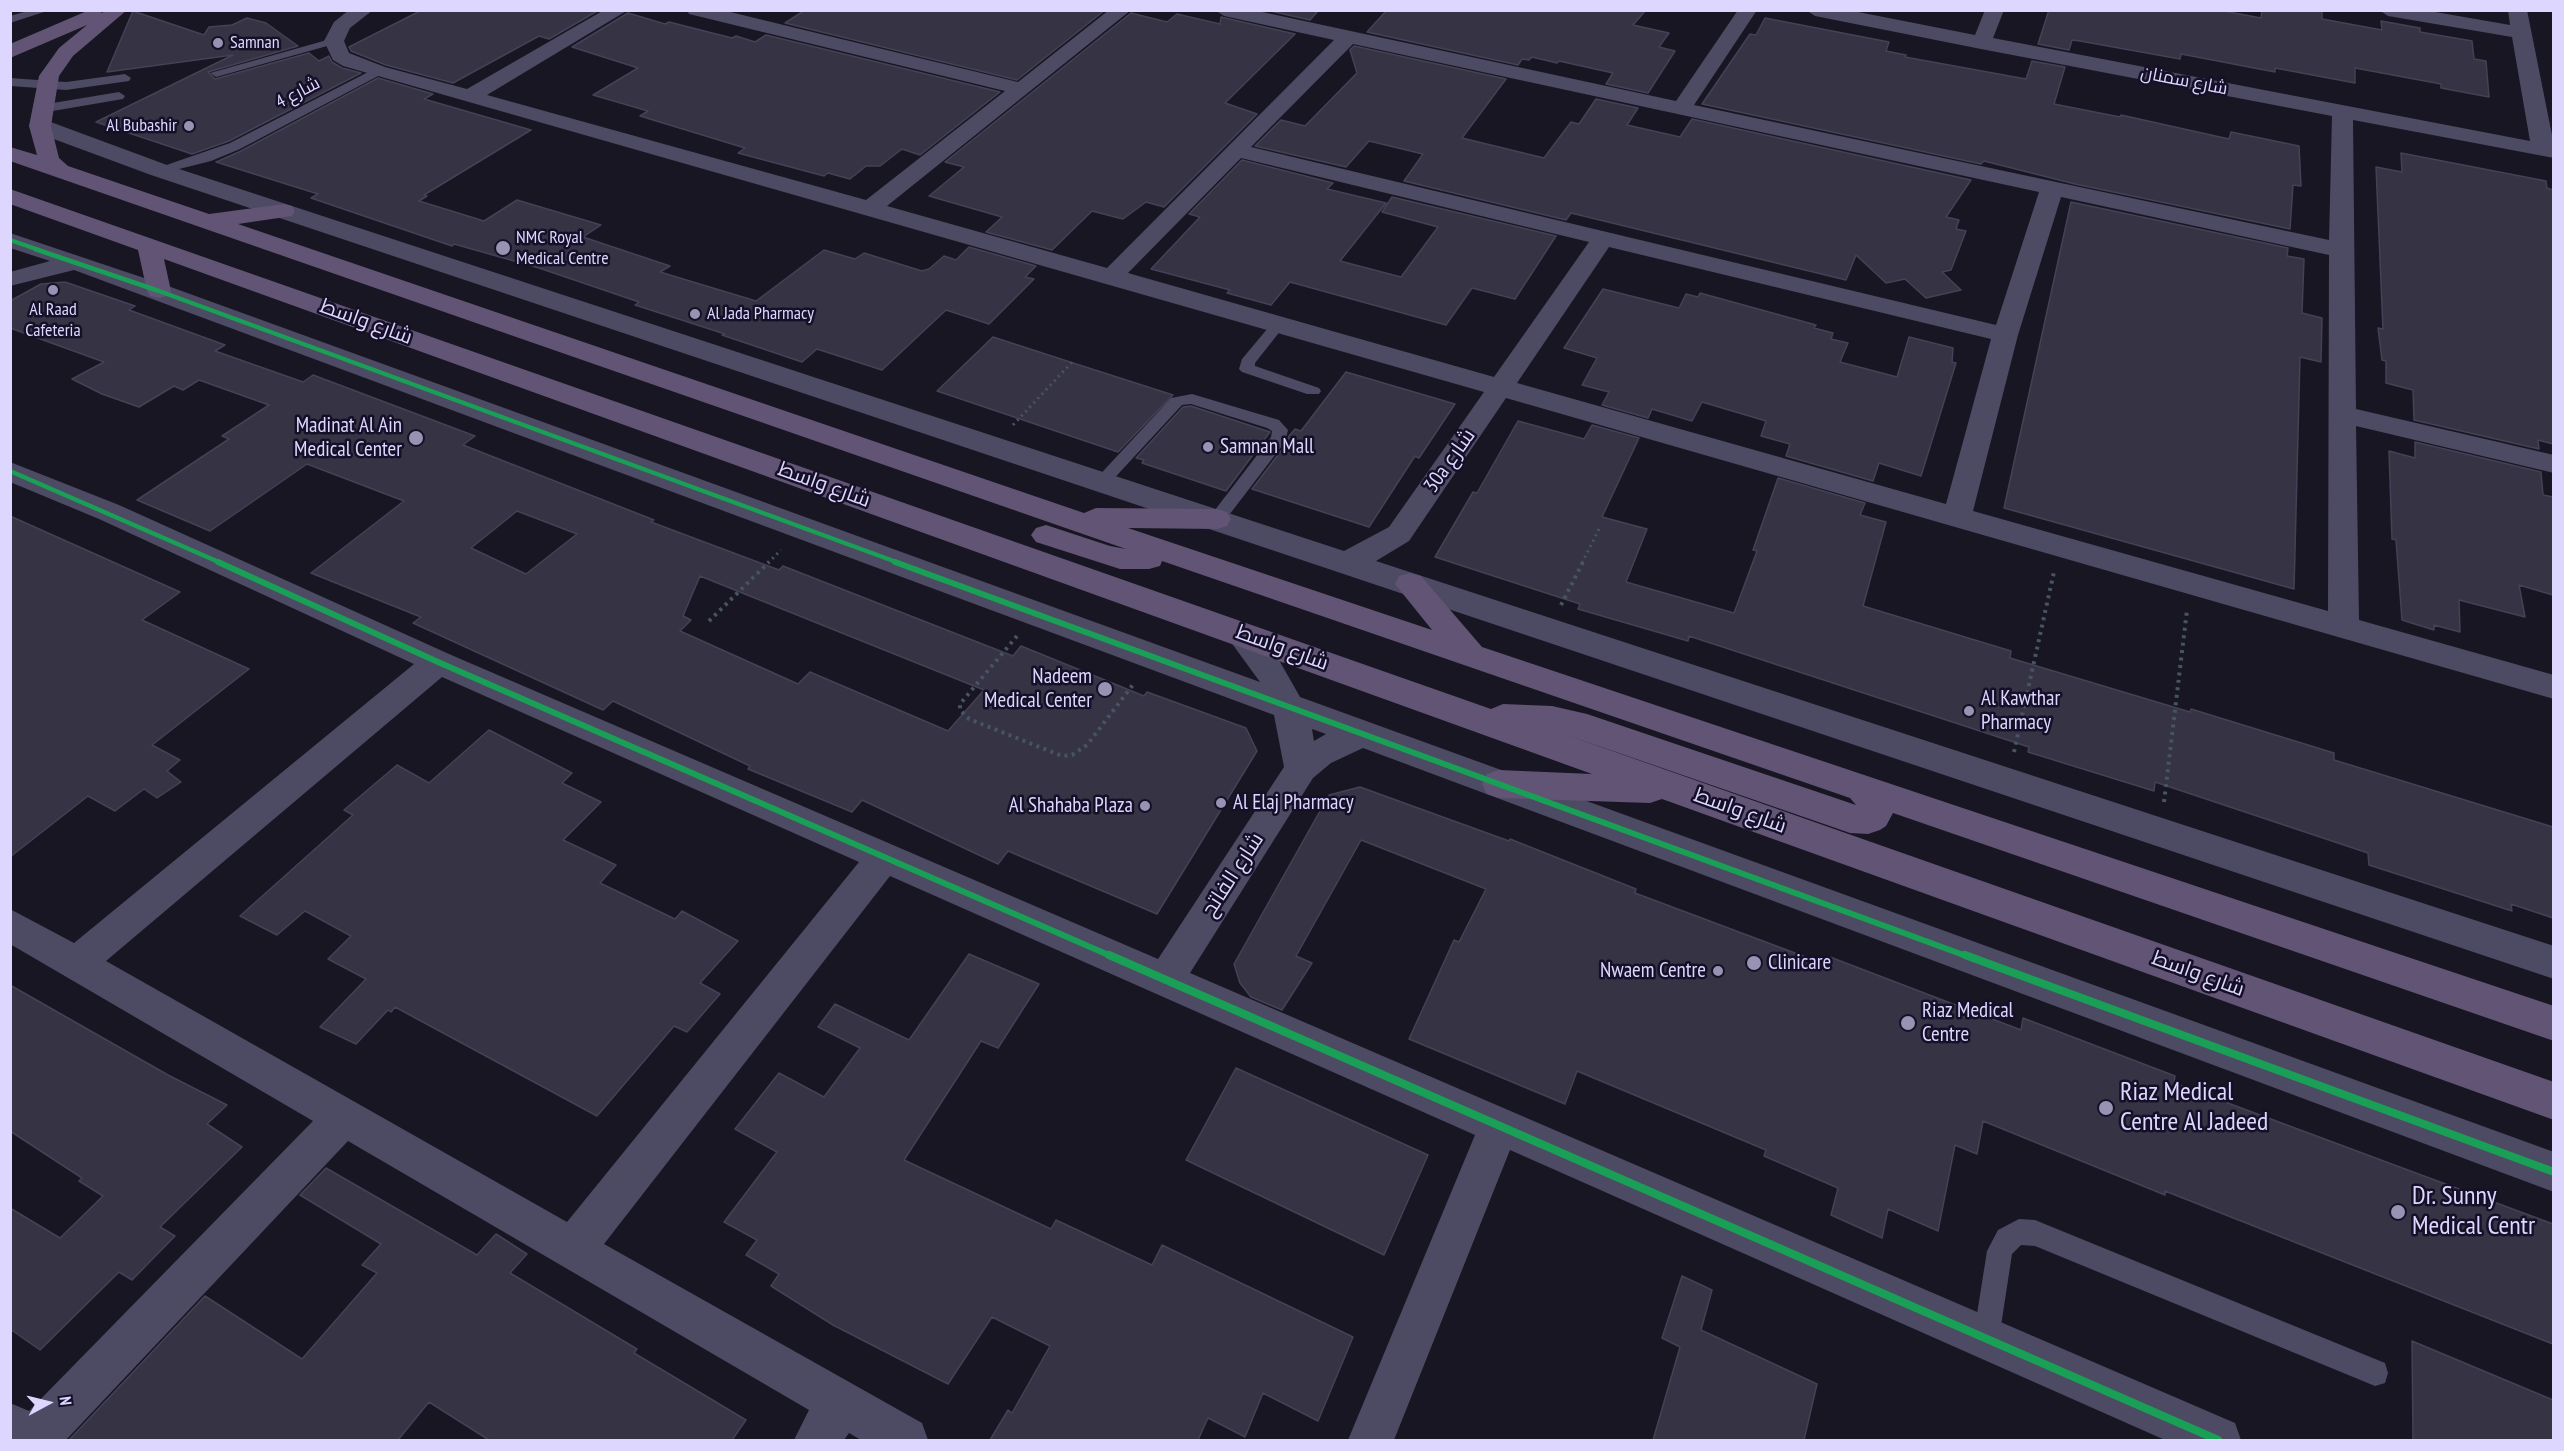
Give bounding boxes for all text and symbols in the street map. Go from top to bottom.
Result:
place label: Samnan [230,32,280,54]
marker: Samnan [211,36,225,50]
street label: شارع سمنان [2139,62,2229,100]
street label: شارع 4 [272,72,324,114]
place label: Al Bubashir [106,115,177,137]
marker: Al Bubashir [182,119,196,133]
place label: NMC Royal Medical Centre [516,227,609,270]
marker: NMC Royal Medical Centre [494,239,512,257]
marker: Al Raad Cafeteria [46,283,60,297]
street label: شارع واسط [316,294,416,350]
place label: Al Raad Cafeteria [25,299,81,342]
place label: Al Jada Pharmacy [707,303,814,325]
marker: Al Jada Pharmacy [688,307,702,321]
place label: Madinat Al Ain Medical Center [294,413,402,463]
street label: 30a شارع [1419,424,1481,498]
marker: Madinat Al Ain Medical Center [407,429,425,447]
place label: Samnan Mall [1220,434,1314,460]
marker: Samnan Mall [1201,440,1215,454]
street label: شارع واسط [774,457,874,513]
street label: شارع واسط [1232,620,1332,676]
place label: Nadeem Medical Center [984,664,1092,714]
marker: Nadeem Medical Center [1096,680,1114,698]
place label: Al Kawthar Pharmacy [1981,686,2060,736]
marker: Al Kawthar Pharmacy [1962,704,1976,718]
street label: شارع واسط [1690,783,1790,839]
place label: Al Elaj Pharmacy [1233,790,1354,816]
place label: Al Shahaba Plaza [1009,793,1133,819]
marker: Al Elaj Pharmacy [1214,796,1228,810]
marker: Al Shahaba Plaza [1138,799,1152,813]
street label: شارع الفاتح [1197,828,1269,922]
street label: شارع واسط [2148,946,2248,1002]
place label: Clinicare [1768,950,1831,976]
marker: Clinicare [1745,954,1763,972]
place label: Nwaem Centre [1600,958,1706,984]
marker: Nwaem Centre [1711,964,1725,978]
place label: Riaz Medical Centre [1922,998,2014,1048]
marker: Riaz Medical Centre [1899,1014,1917,1032]
place label: Riaz Medical Centre Al Jadeed [2120,1077,2268,1138]
marker: Riaz Medical Centre Al Jadeed [2097,1099,2115,1117]
place label: Dr. Sunny Medical Centr [2412,1181,2535,1242]
marker: Dr. Sunny Medical Centr [2389,1203,2407,1221]
north arrow [18,1373,78,1433]
text: N [55,1395,76,1406]

